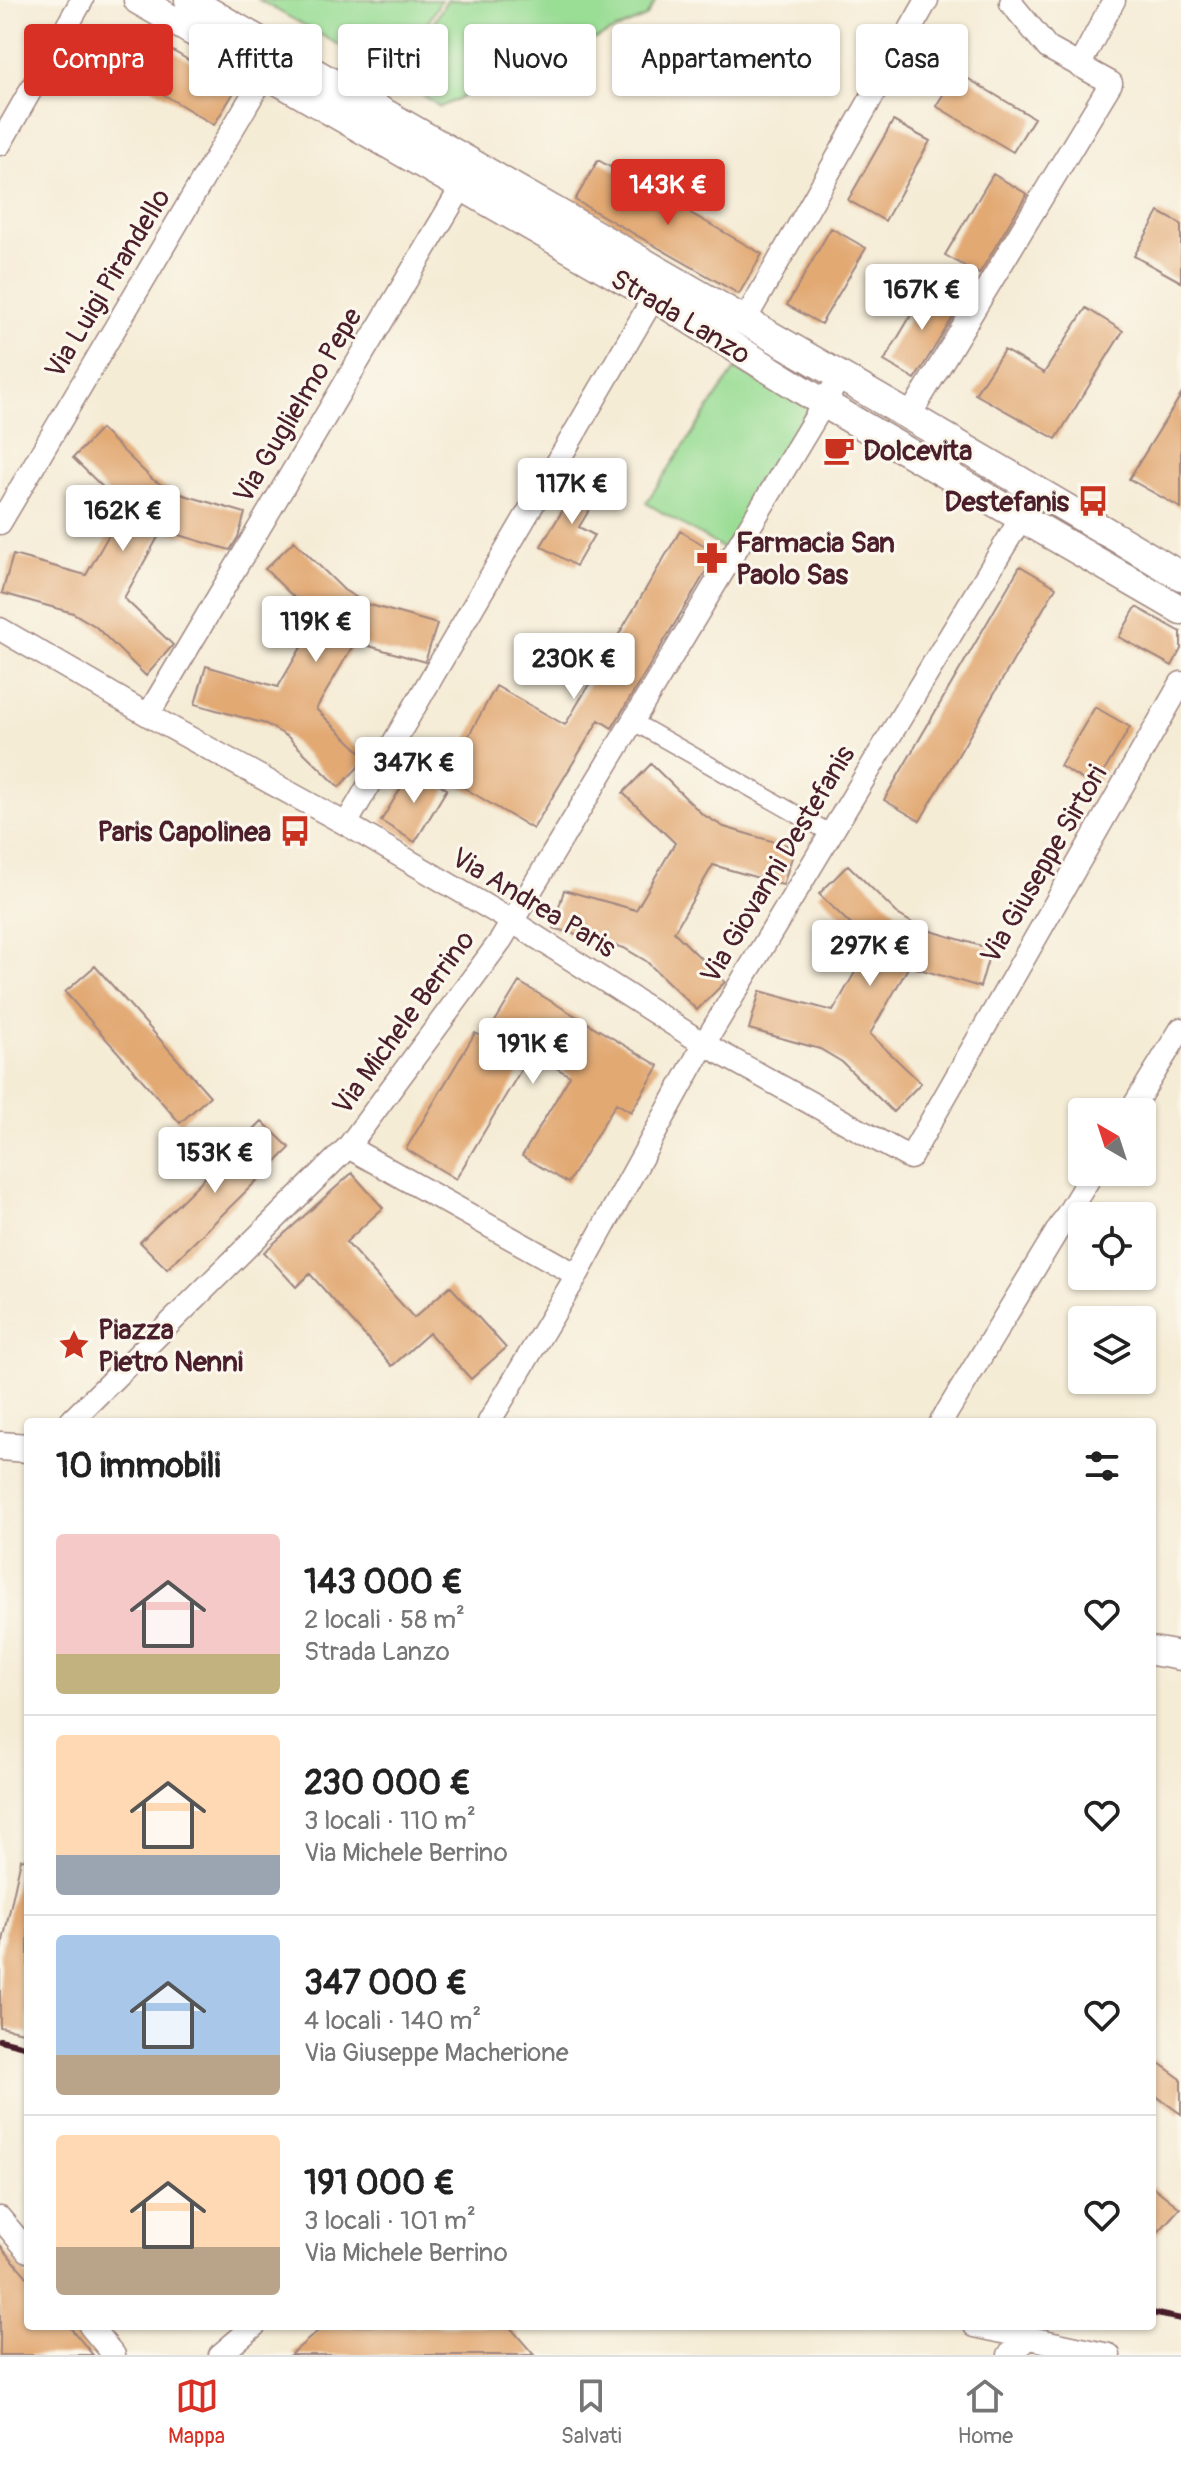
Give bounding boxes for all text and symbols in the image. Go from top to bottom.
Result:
chip: Compra [24,24,173,96]
chip: Affitta [189,24,322,96]
chip: Filtri [338,24,448,96]
chip: Nuovo [464,24,596,96]
chip: Appartamento [612,24,840,96]
chip: Casa [856,24,968,96]
pin: 143K € [603,159,733,227]
text: 143K € [629,169,707,201]
street label: Via Luigi Pirandello [38,182,179,385]
street label: Strada Lanzo [604,262,756,373]
pin: 167K € [857,264,987,332]
text: 167K € [883,274,961,306]
street label: Via Guglielmo Pepe [226,301,371,510]
cafe icon: Dolcevita [822,433,856,467]
place label: Dolcevita [863,434,972,469]
pin: 117K € [507,458,637,526]
text: 117K € [536,468,608,500]
bus stop icon: Destefanis [1076,484,1110,518]
pin: 162K € [58,485,188,553]
place label: Destefanis [944,485,1069,520]
text: 162K € [84,495,162,527]
place label: Farmacia San Paolo Sas [736,526,895,593]
pharmacy icon: Farmacia San Paolo Sas [695,541,729,575]
pin: 119K € [251,596,381,664]
text: 119K € [280,606,352,638]
pin: 230K € [509,633,639,701]
text: 230K € [532,643,616,675]
pin: 347K € [349,737,479,805]
street label: Via Giovanni Destefanis [693,739,864,990]
text: 347K € [373,747,455,779]
street label: Via Giuseppe Sirtori [973,759,1115,970]
bus stop icon: Paris Capolinea [278,814,312,848]
place label: Paris Capolinea [97,815,271,850]
street label: Via Andrea Paris [445,840,622,966]
pin: 297K € [805,920,935,988]
street label: Via Michele Berrino [326,924,483,1122]
text: 297K € [830,930,910,962]
pin: 191K € [468,1018,598,1086]
text: 191K € [497,1028,569,1060]
north arrow [1068,1098,1156,1186]
map controls [1068,1098,1156,1394]
pin: 153K € [150,1127,280,1195]
text: 153K € [176,1137,254,1169]
button: locate [1068,1202,1156,1290]
button: layers [1068,1306,1156,1394]
place label: Piazza Pietro Nenni [98,1313,243,1380]
place icon: Piazza Pietro Nenni [57,1328,91,1362]
icon: filters [1080,1444,1124,1488]
text: 10 immobili [56,1445,221,1488]
text: 143 000 € [304,1561,463,1604]
icon: home [120,1566,216,1662]
icon: heart [1080,1592,1124,1636]
text: 2 locali · 58 m² [304,1604,465,1636]
text: Strada Lanzo [304,1636,450,1668]
text: 230 000 € [304,1762,471,1805]
icon: home [120,1767,216,1863]
icon: heart [1080,1793,1124,1837]
text: 3 locali · 110 m² [304,1805,476,1837]
text: Via Michele Berrino [304,1837,508,1869]
text: 347 000 € [304,1962,468,2005]
icon: home [120,1967,216,2063]
icon: heart [1080,1993,1124,2037]
text: 4 locali · 140 m² [304,2005,481,2037]
text: Via Giuseppe Macherione [304,2037,569,2069]
text: 191 000 € [304,2162,455,2205]
icon: home [120,2167,216,2263]
icon: heart [1080,2193,1124,2237]
text: 3 locali · 101 m² [304,2205,476,2237]
text: Via Michele Berrino [304,2237,508,2269]
tab: Mappa [168,2374,225,2450]
tab: Salvati [561,2374,622,2450]
tab: Home [958,2374,1013,2450]

